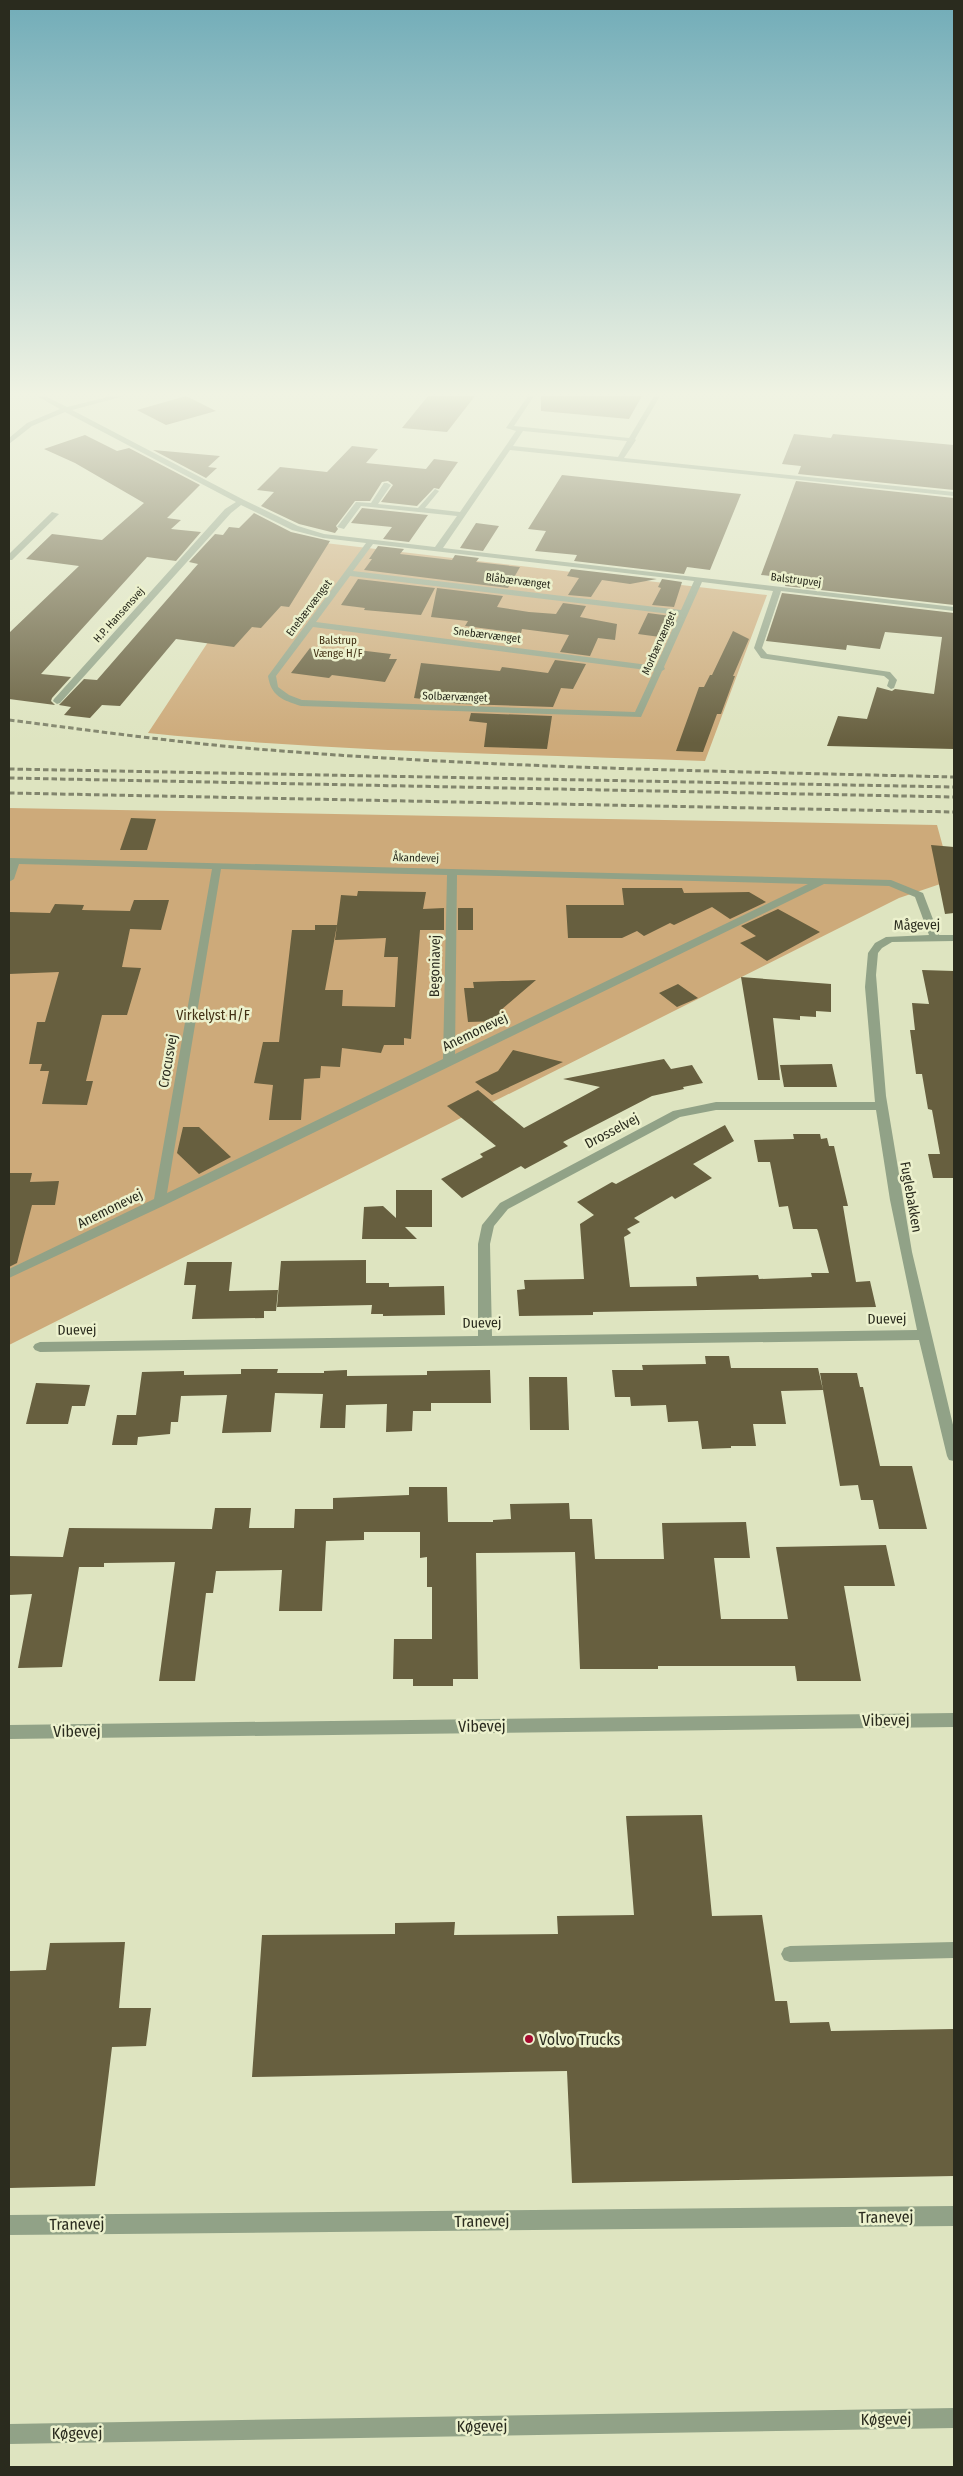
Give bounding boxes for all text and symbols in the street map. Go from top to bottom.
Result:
street label: Balstrupvej [770,570,822,590]
street label: Blåbærvænget [485,571,552,591]
street label: Enebærvænget [284,577,335,639]
street label: H.P. Hansensvej [91,585,147,645]
street label: Morbærvænget [639,609,679,677]
street label: Snebærvænget [453,624,522,646]
park label: Balstrup Vænge H/F [313,634,363,660]
street label: Solbærvænget [422,689,488,705]
street label: Åkandevej [393,850,439,865]
street label: Mågevej [894,916,940,934]
street label: Begoniavej [426,935,444,997]
park label: Virkelyst H/F [176,1007,250,1024]
street label: Anemonevej [440,1009,510,1055]
street label: Crocusvej [155,1033,181,1089]
street label: Drosselvej [582,1110,642,1152]
street label: Fuglebakken [896,1160,926,1234]
street label: Anemonevej [75,1186,145,1232]
street label: Duevej [867,1310,907,1328]
street label: Duevej [462,1314,502,1332]
street label: Duevej [57,1321,97,1339]
street label: Vibevej [862,1710,910,1730]
street label: Vibevej [458,1716,506,1736]
street label: Vibevej [53,1721,101,1741]
place label: Volvo Trucks [539,2030,621,2049]
marker: Volvo Trucks [523,2033,535,2045]
street label: Tranevej [858,2207,914,2227]
street label: Tranevej [454,2211,510,2231]
street label: Tranevej [49,2214,105,2234]
street label: Køgevej [860,2409,912,2429]
street label: Køgevej [456,2416,508,2436]
street label: Køgevej [51,2423,103,2443]

